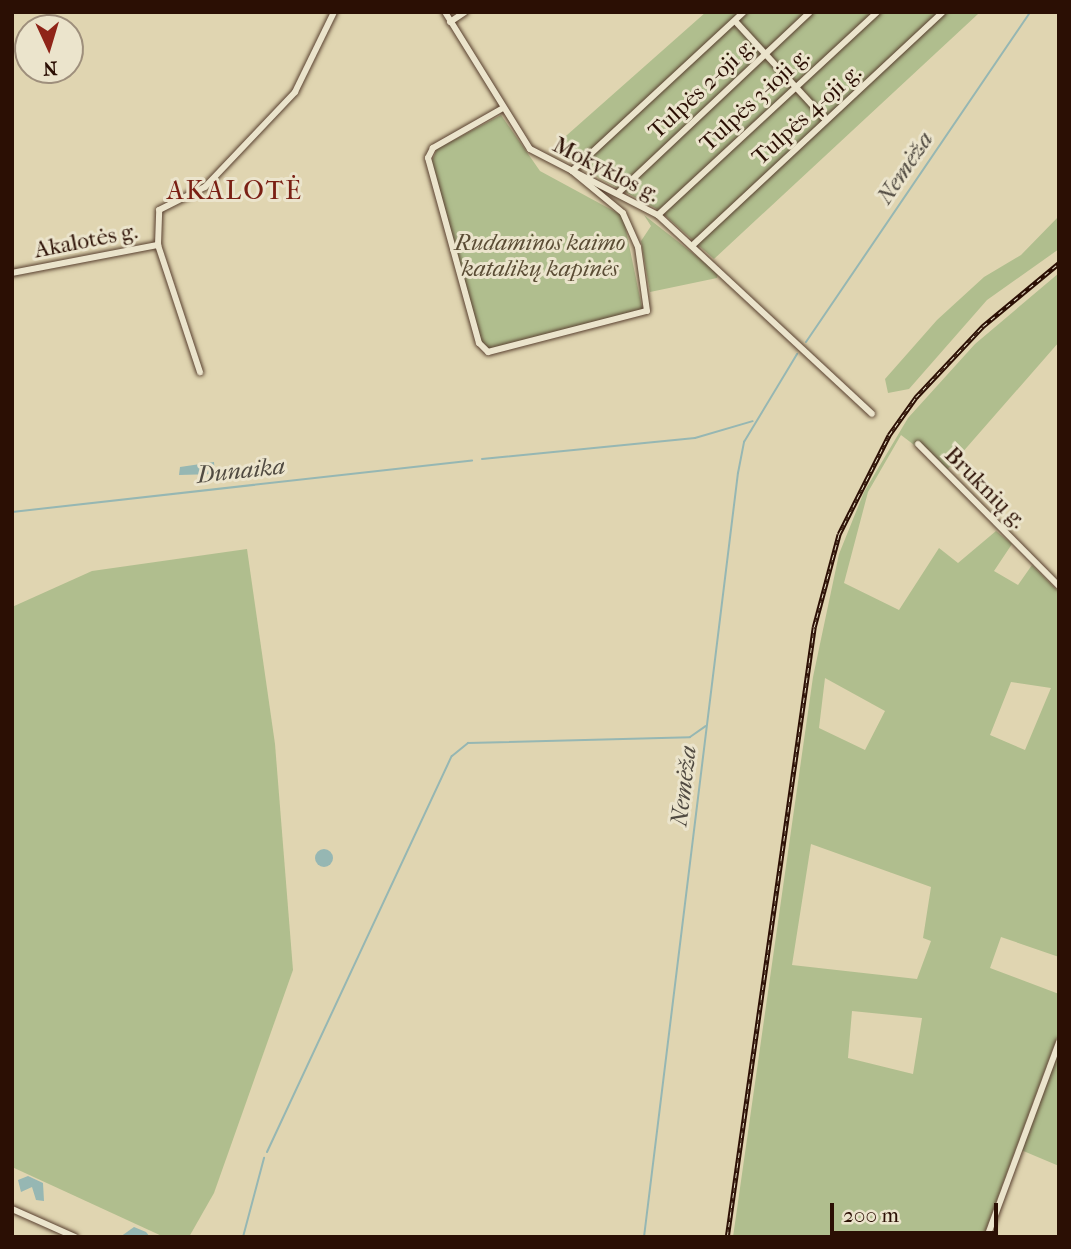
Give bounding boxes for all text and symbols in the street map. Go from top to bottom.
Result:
north arrow [14,14,84,84]
street label: Tulpės 2-oji g. [643,33,761,145]
street label: Tulpės 3-ioji g. [695,42,815,158]
text: N [42,56,58,79]
street label: Tulpės 4-oji g. [747,59,867,171]
water label: Nemėža [870,126,940,210]
street label: Mokyklos g. [548,131,664,209]
district label: AKALOTĖ [168,175,302,207]
street label: Akalotės g. [32,217,140,265]
park label: Rudaminos kaimo katalikų kapinės [454,229,626,283]
street label: Bruknių g. [938,441,1032,535]
water label: Dunaika [195,452,287,490]
water label: Nemėža [665,744,703,828]
scale bar [833,1190,1001,1234]
text: 200 m [843,1203,899,1227]

